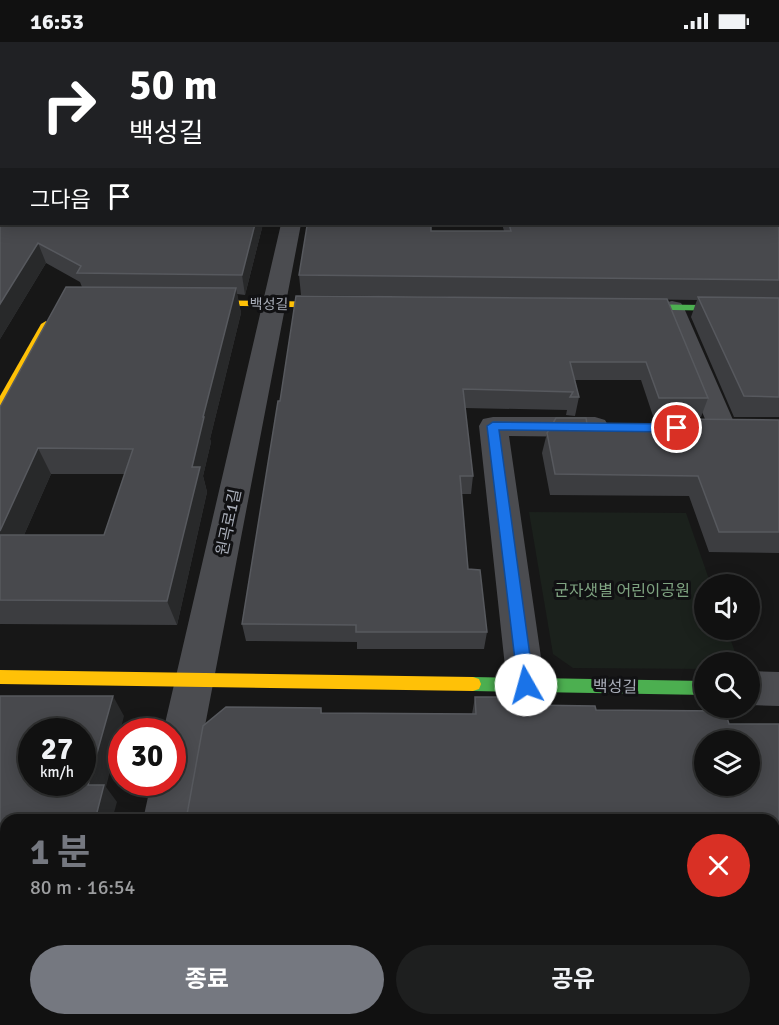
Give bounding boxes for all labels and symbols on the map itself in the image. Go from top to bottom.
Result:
street label: 백성길 [250,296,288,313]
pin [651,402,702,453]
street label: 원곡로1길 [212,487,246,557]
park label: 군자샛별 어린이공원 [554,581,690,601]
position arrow [494,653,558,717]
street label: 백성길 [593,677,637,697]
speed limit sign: 30 [108,718,186,796]

